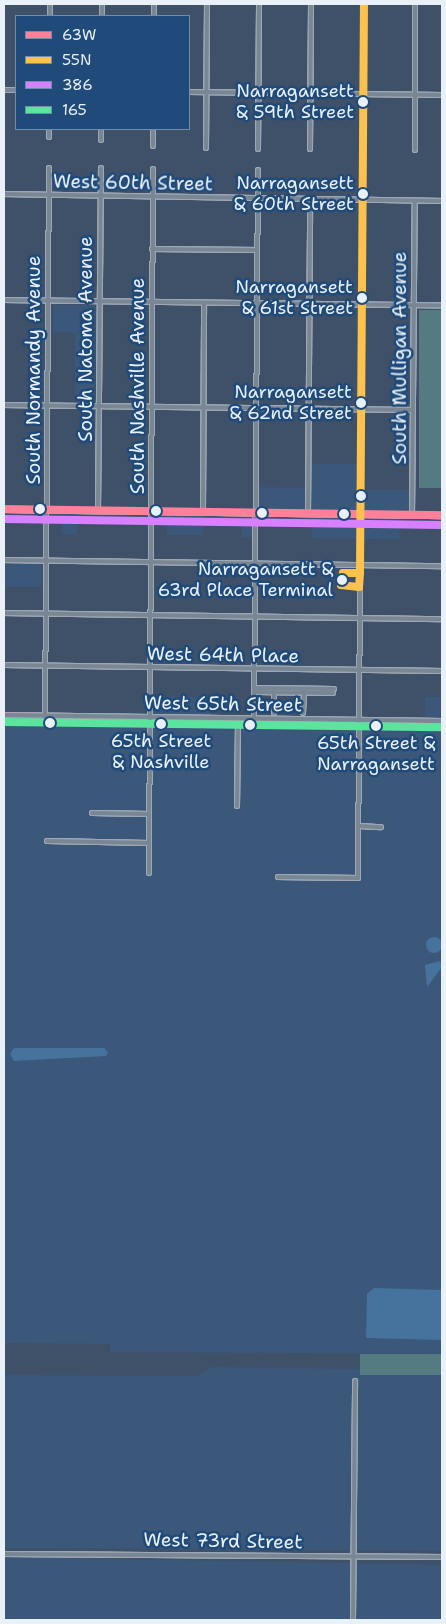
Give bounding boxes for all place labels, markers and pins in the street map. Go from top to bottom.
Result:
place label: Narragansett & 59th Street [236,81,354,124]
marker: Narragansett & 59th Street [358,97,368,107]
place label: Narragansett & 60th Street [234,173,354,215]
marker: Narragansett & 60th Street [358,189,368,199]
place label: Narragansett & 61st Street [235,277,353,320]
marker: Narragansett & 61st Street [357,293,367,303]
place label: Narragansett & 62nd Street [230,382,352,424]
marker: Narragansett & 62nd Street [356,398,366,408]
unlabelled marker [356,491,366,501]
unlabelled marker [35,504,45,514]
unlabelled marker [151,506,161,516]
unlabelled marker [257,508,267,518]
unlabelled marker [339,509,349,519]
place label: Narragansett & 63rd Place Terminal [158,559,333,602]
marker: Narragansett & 63rd Place Terminal [337,575,347,585]
unlabelled marker [45,718,55,728]
marker: 65th Street & Nashville [156,719,166,729]
unlabelled marker [245,720,255,730]
marker: 65th Street & Narragansett [371,721,381,731]
place label: 65th Street & Nashville [111,731,211,774]
place label: 65th Street & Narragansett [317,733,435,776]

